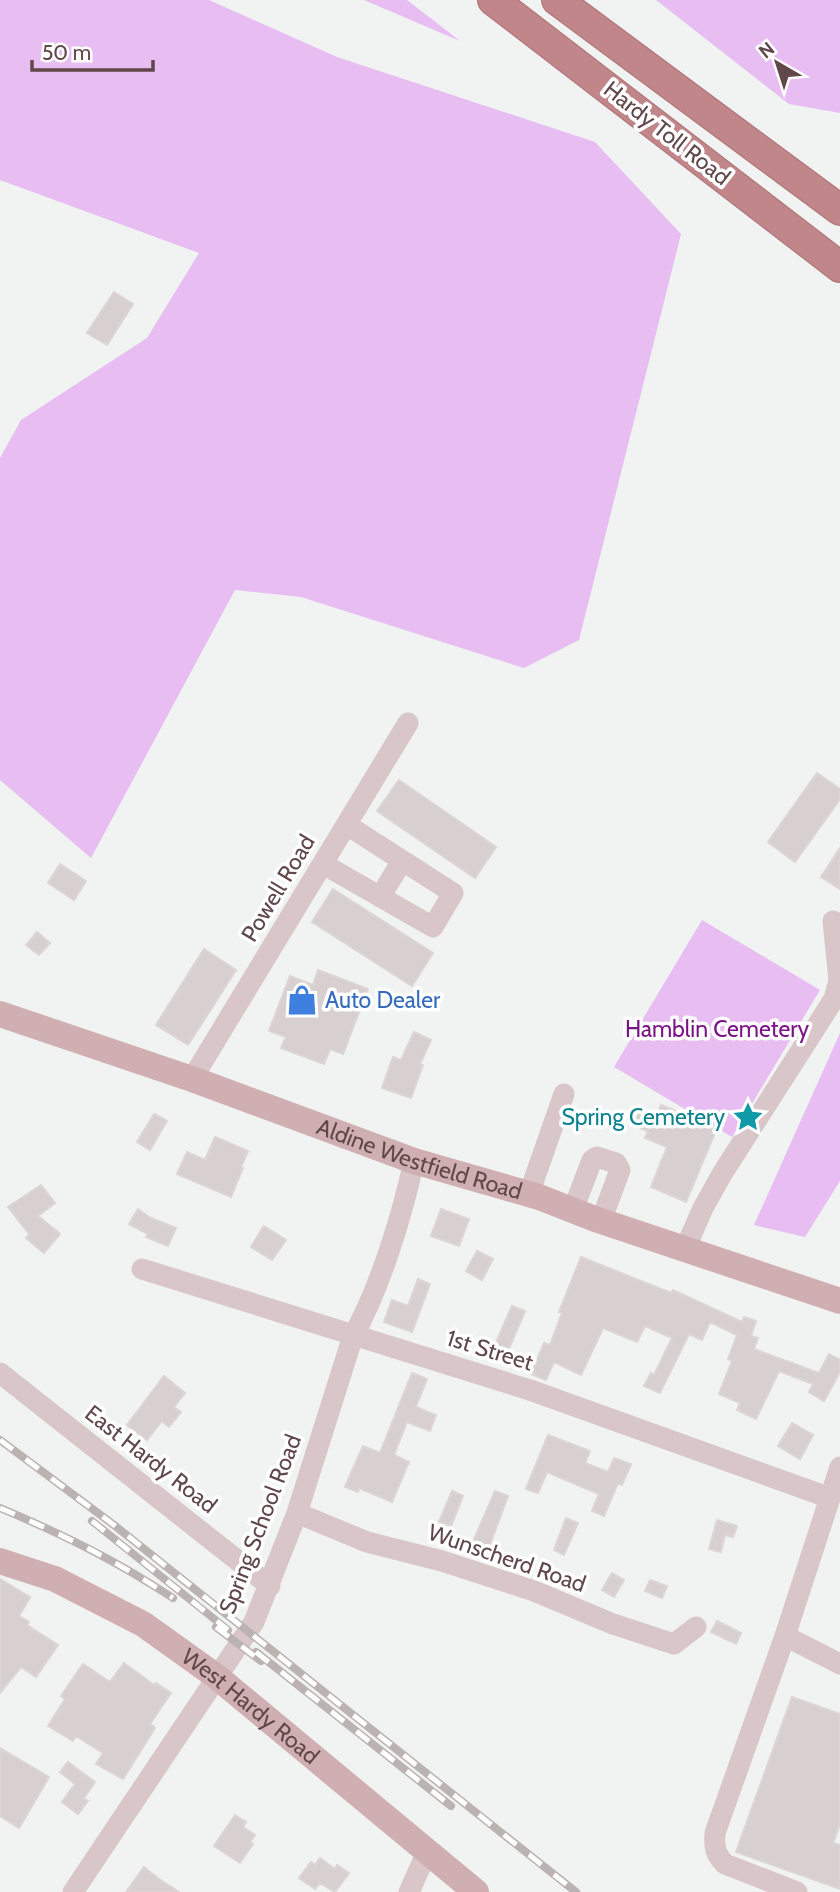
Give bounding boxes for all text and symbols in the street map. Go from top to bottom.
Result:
scale bar [32,28,152,72]
north arrow [742,28,812,98]
text: N [754,37,779,63]
text: 50 m [42,40,91,65]
street label: Hardy Toll Road [598,75,736,191]
street label: Powell Road [235,830,321,946]
shop icon: Auto Dealer [285,983,319,1017]
place label: Auto Dealer [325,986,441,1014]
park label: Hamblin Cemetery [625,1015,809,1043]
place icon: Spring Cemetery [731,1100,765,1134]
place label: Spring Cemetery [561,1103,725,1131]
street label: Aldine Westfield Road [313,1112,525,1205]
street label: 1st Street [443,1324,537,1376]
street label: East Hardy Road [79,1399,223,1519]
street label: Spring School Road [213,1430,307,1618]
street label: Wunscherd Road [424,1518,590,1598]
street label: West Hardy Road [176,1642,325,1770]

